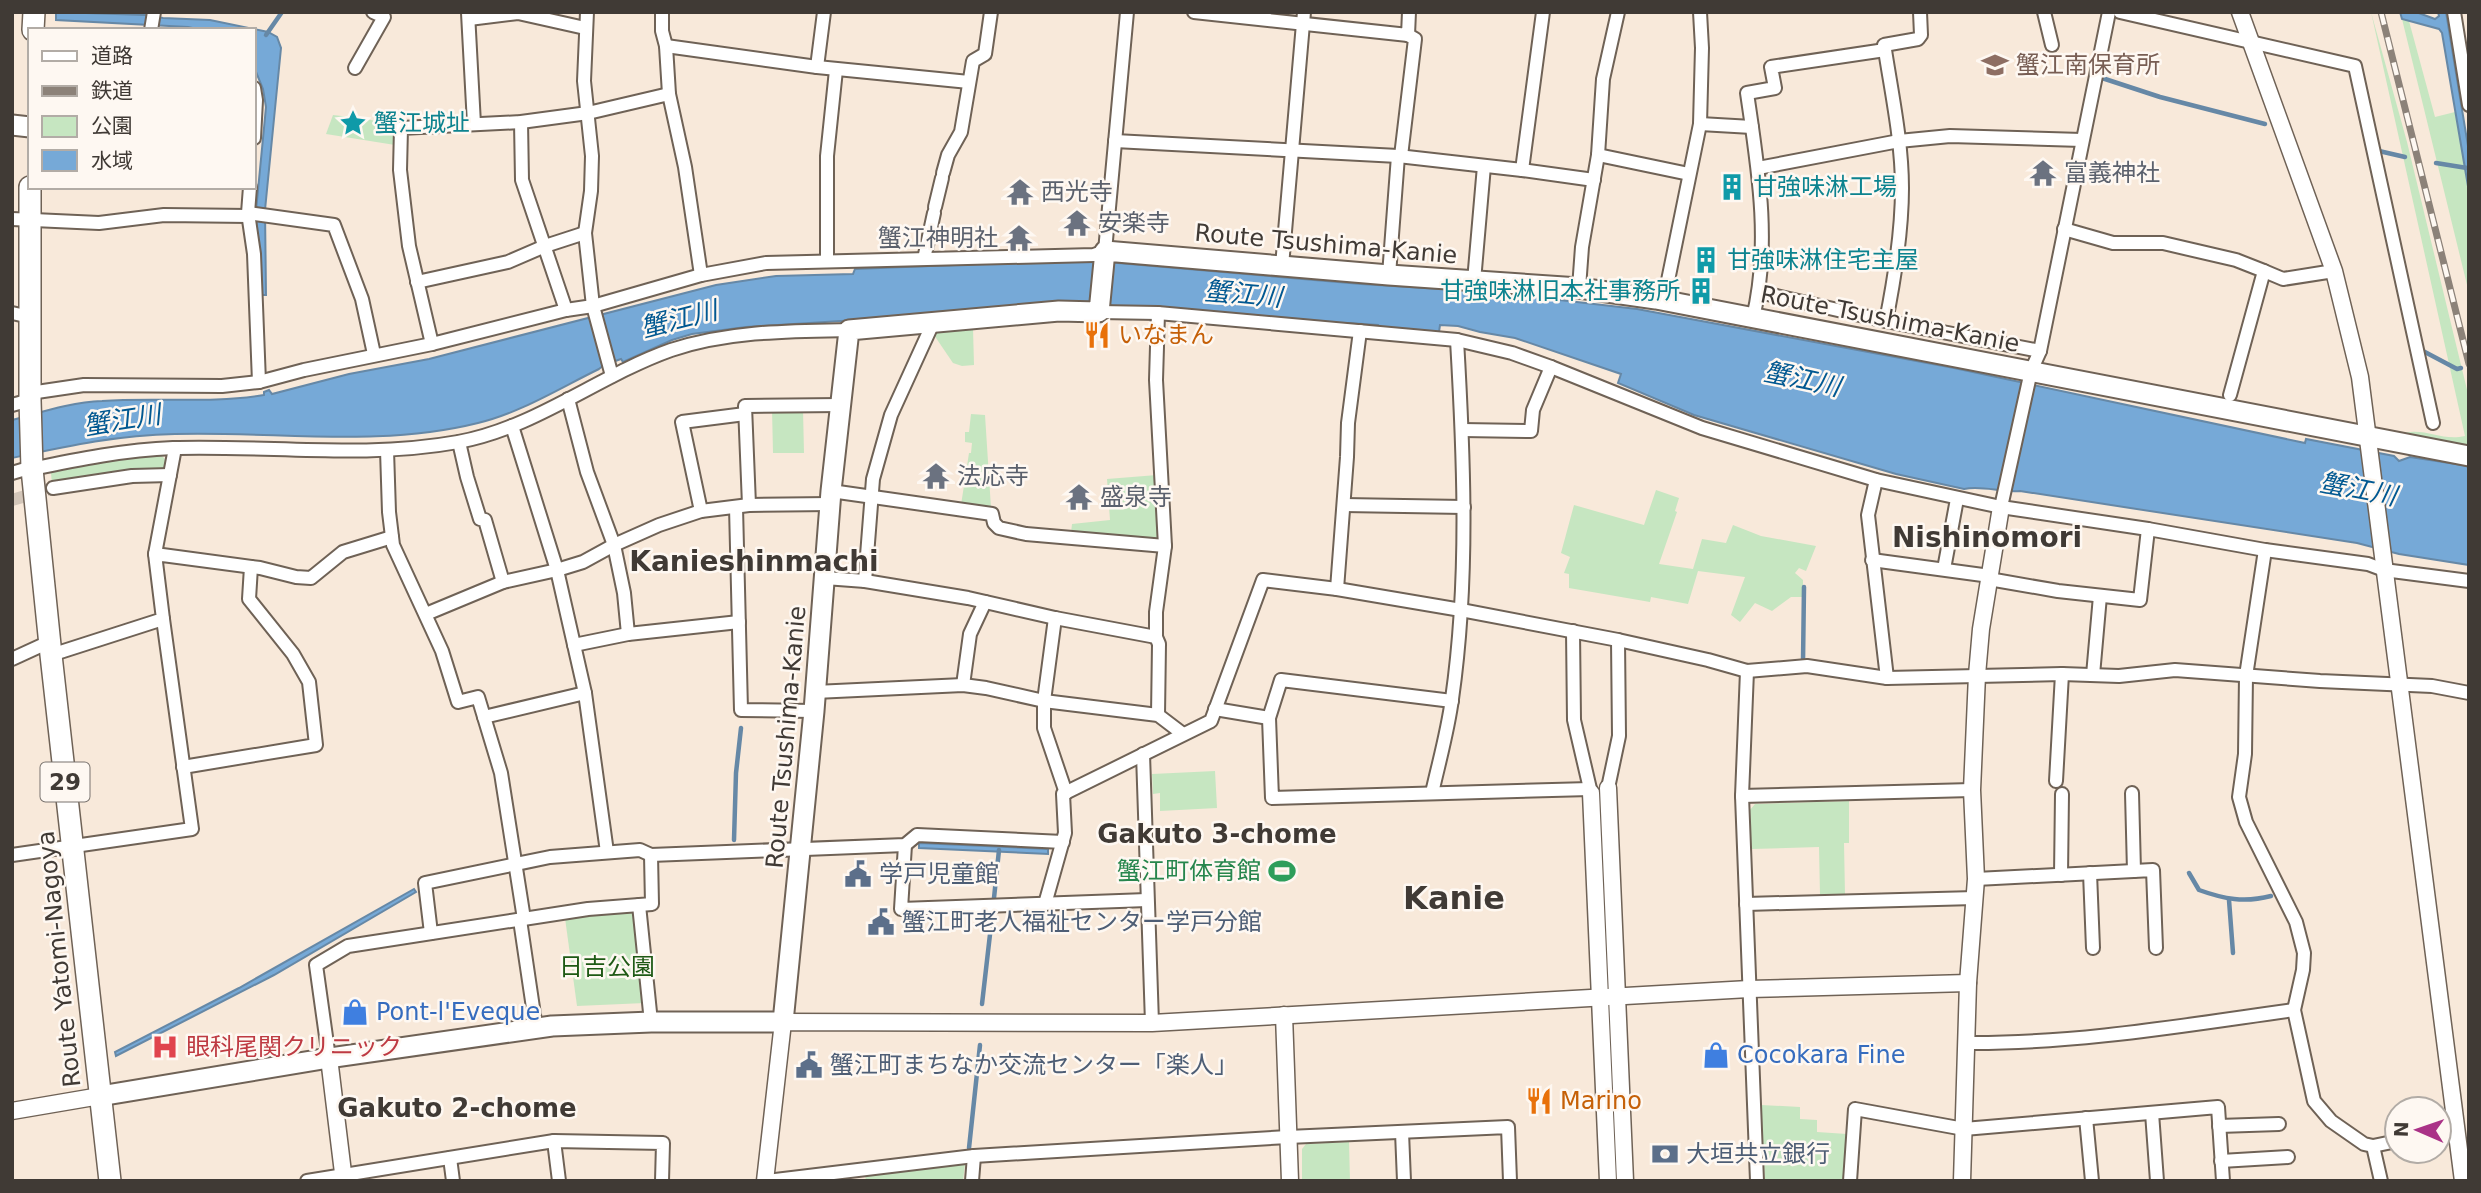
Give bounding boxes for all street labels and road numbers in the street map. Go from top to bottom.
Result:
street label: Route Tsushima-Kanie [1194,219,1458,269]
street label: Route Tsushima-Kanie [1758,280,2022,358]
street label: Route Tsushima-Kanie [761,605,811,869]
road number: 29 [41,762,90,802]
street label: Route Yatomi-Nagoya [32,829,86,1089]

